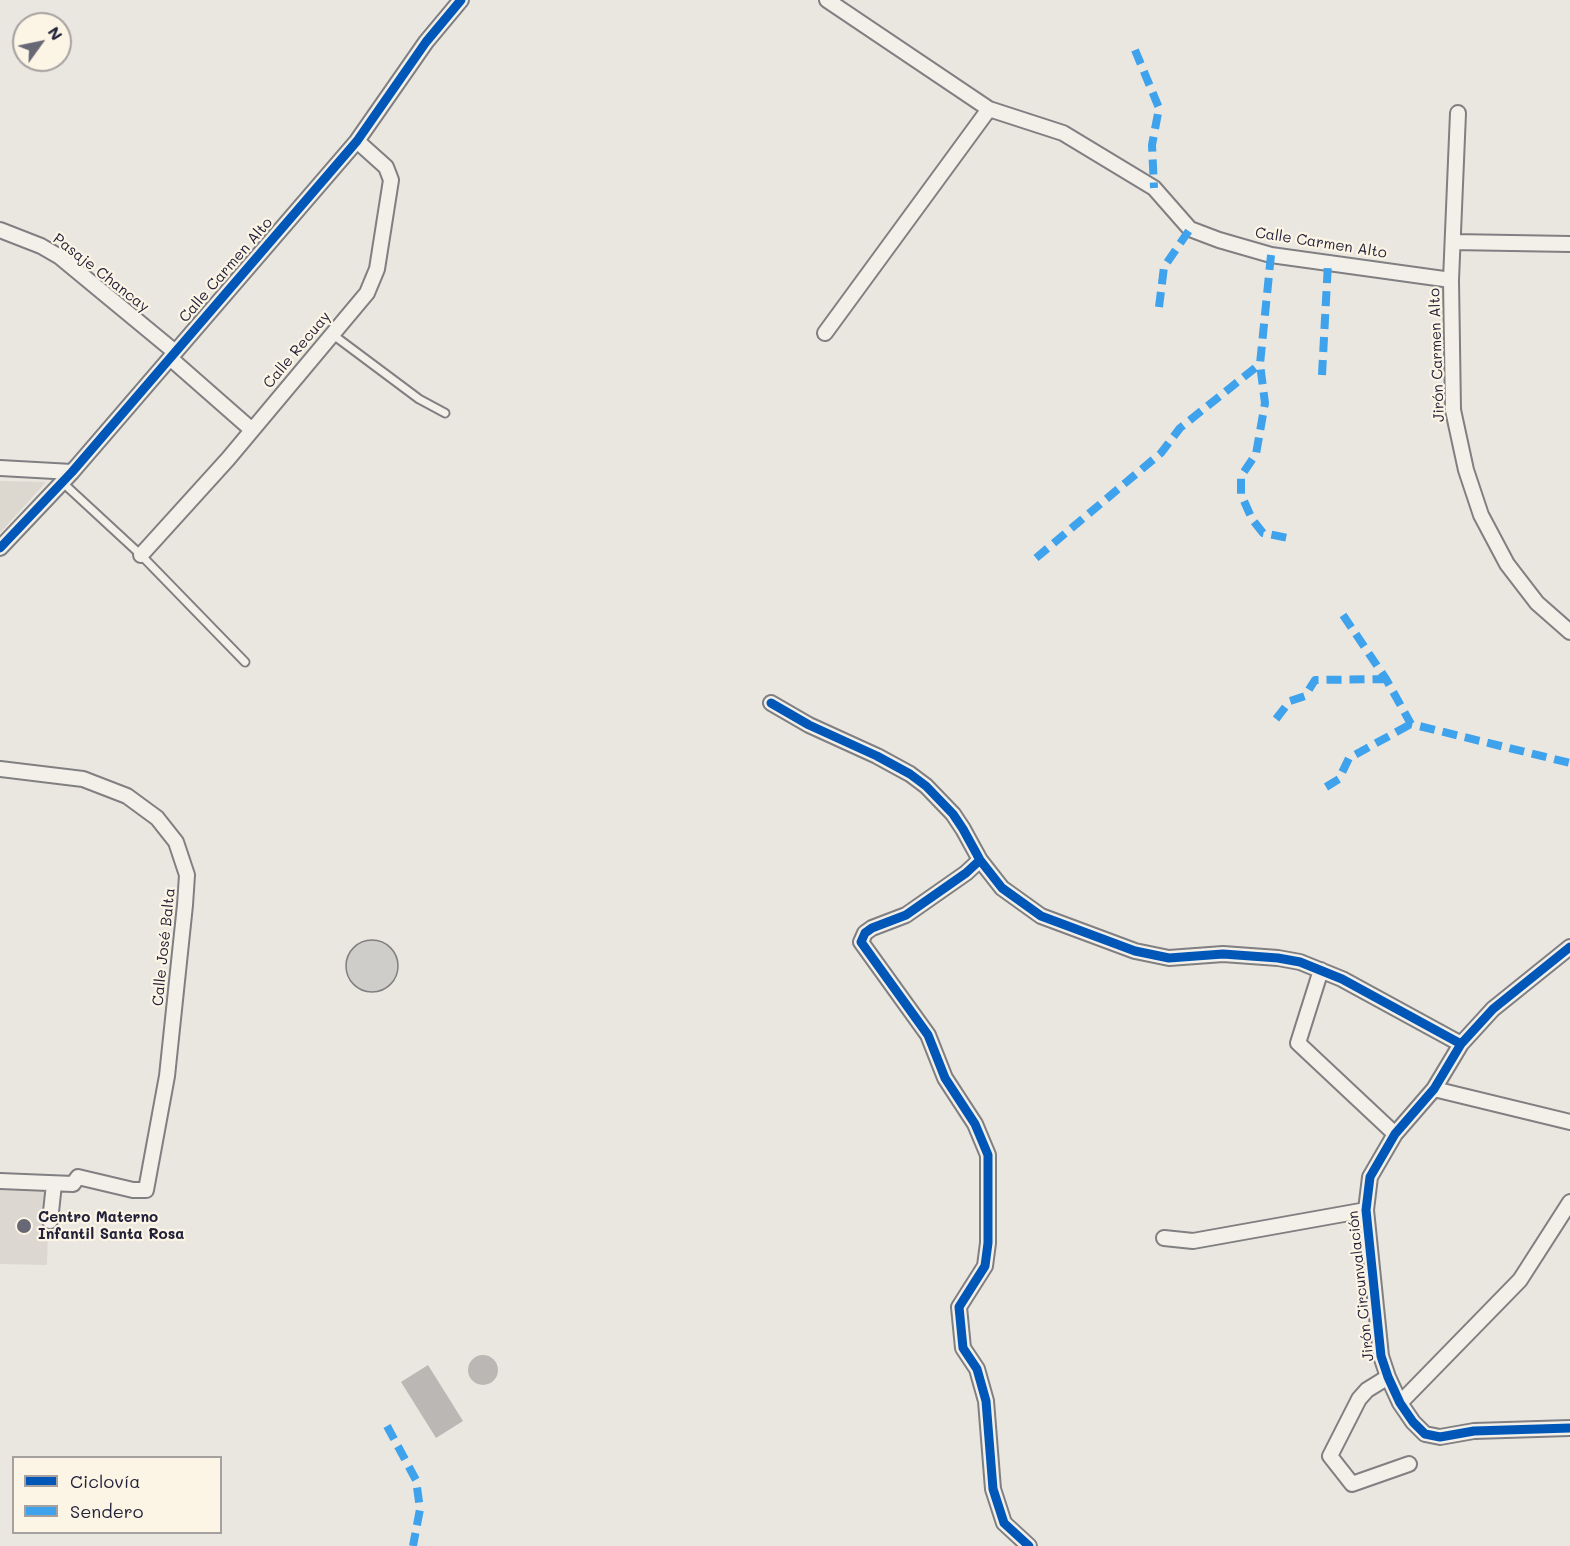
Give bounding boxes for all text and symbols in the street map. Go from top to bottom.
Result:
north arrow [12,12,72,72]
text: N [44,22,68,44]
street label: Calle Carmen Alto [175,214,277,326]
street label: Calle Carmen Alto [1254,224,1388,262]
street label: Pasaje Chancay [49,230,153,316]
street label: Jirón Carmen Alto [1426,288,1448,422]
street label: Calle Recuay [260,308,334,392]
street label: Calle José Balta [149,887,179,1007]
place label: Centro Materno Infantil Santa Rosa [38,1208,184,1243]
street label: Jirón Circunvalación [1344,1210,1378,1362]
marker: Centro Materno Infantil Santa Rosa [15,1217,33,1235]
legend [12,1456,222,1534]
text: Ciclovía [70,1469,141,1493]
text: Sendero [70,1499,144,1523]

